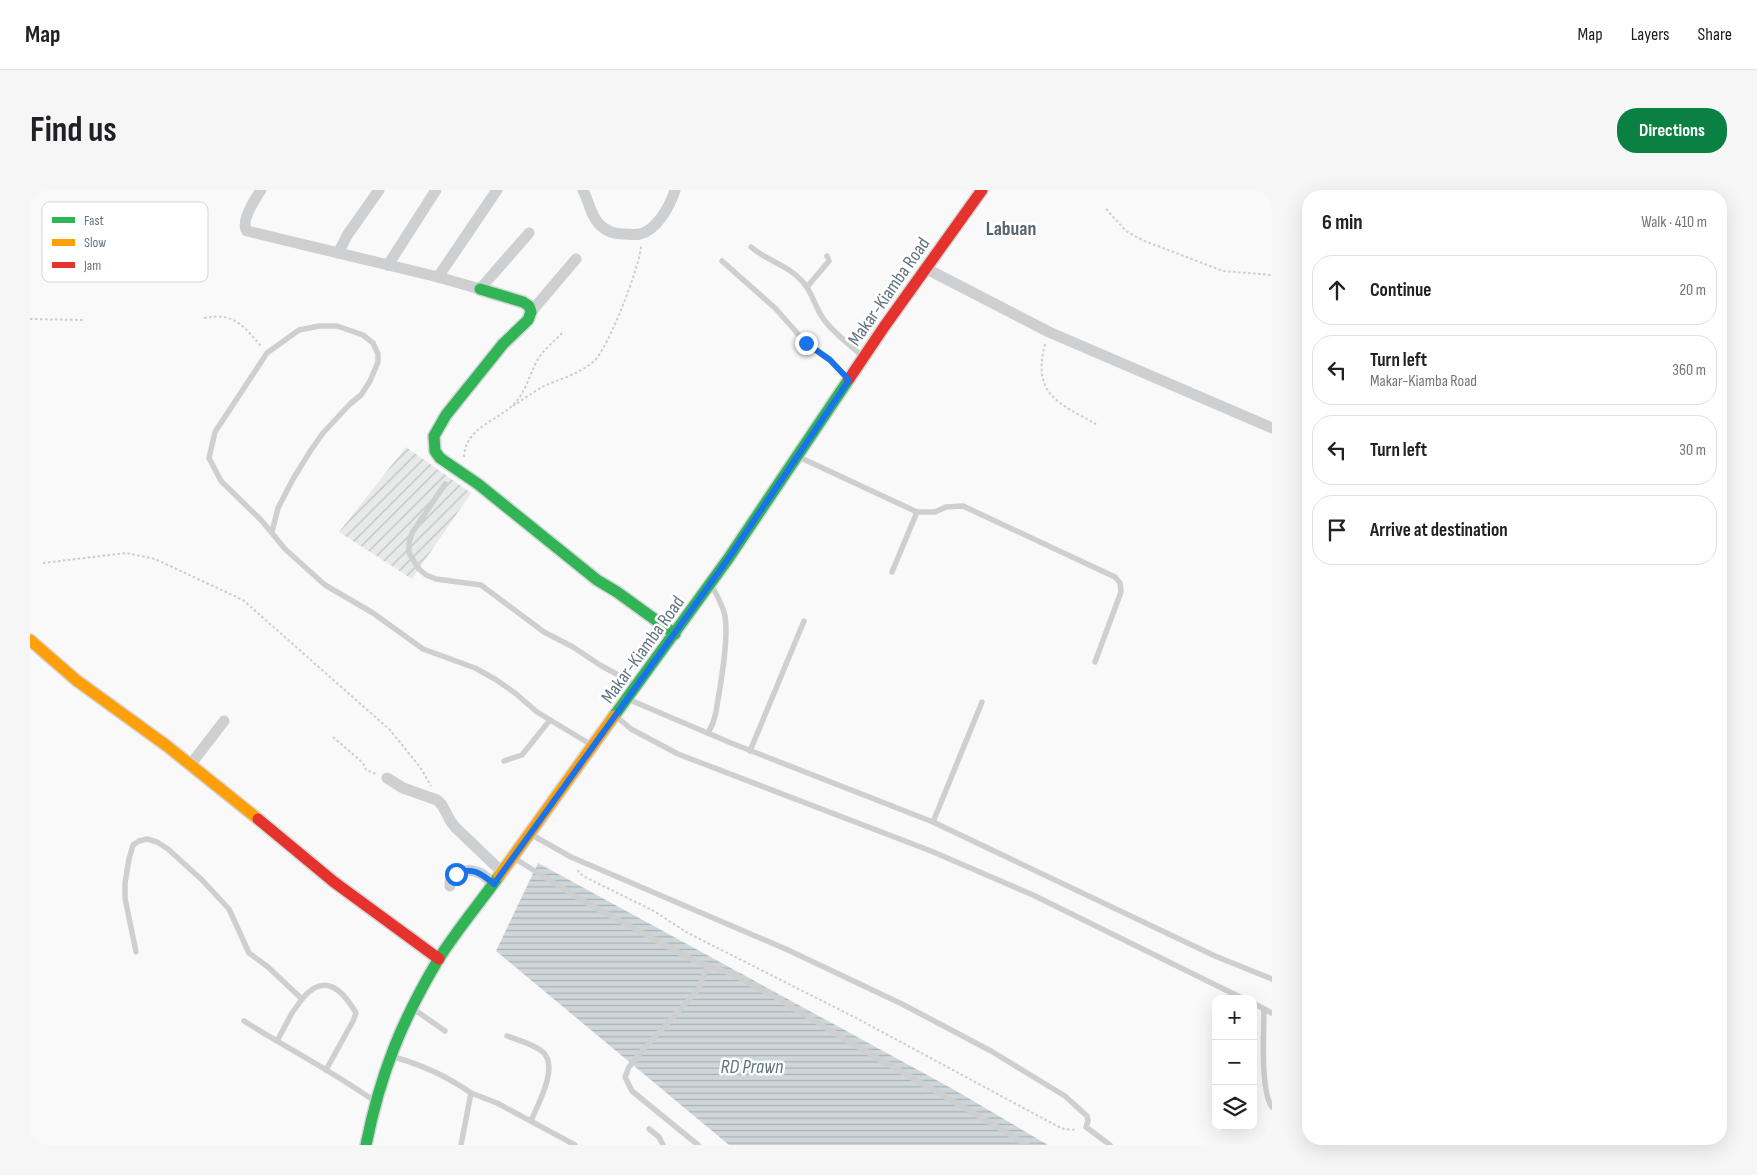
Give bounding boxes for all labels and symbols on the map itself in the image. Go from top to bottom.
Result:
legend [42,202,208,282]
text: Fast [84,212,104,229]
district label: Labuan [986,217,1036,241]
street label: Makar-Kiamba Road [843,233,935,351]
text: Slow [84,234,106,251]
text: Jam [83,257,101,274]
route end [795,332,818,355]
street label: Makar-Kiamba Road [597,592,690,708]
route start [445,863,468,886]
water label: RD Prawn [721,1055,784,1079]

